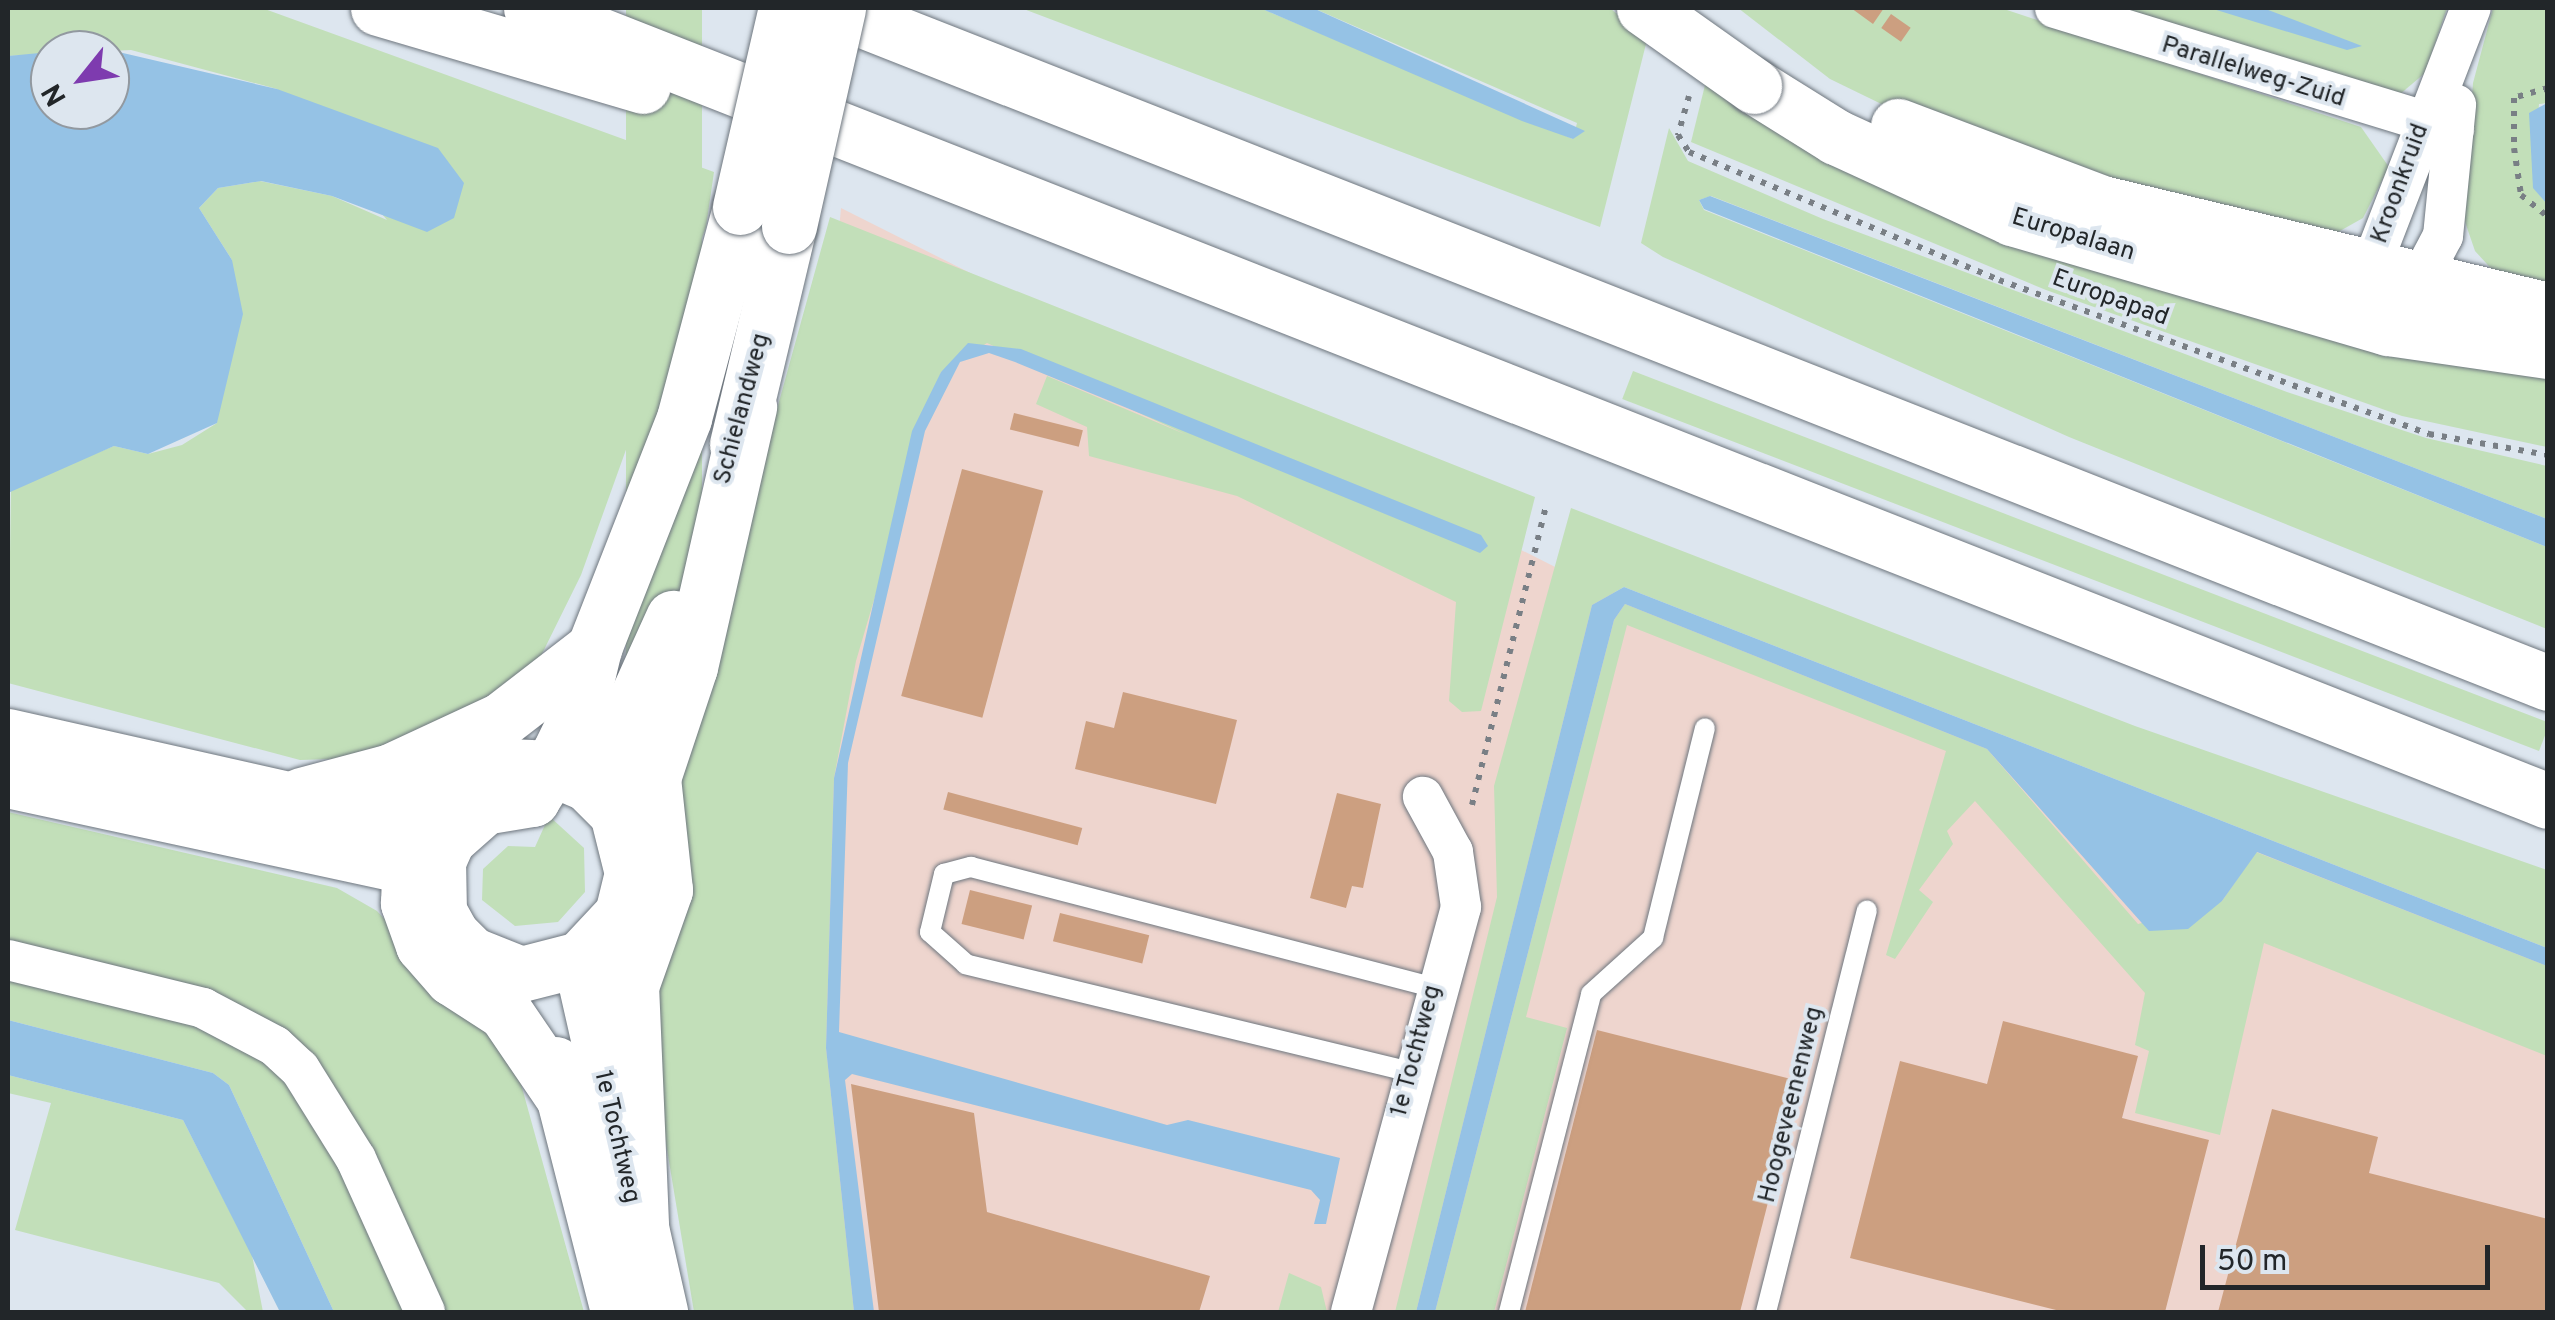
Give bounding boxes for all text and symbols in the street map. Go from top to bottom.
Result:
north arrow [30,30,130,130]
street label: Parallelweg-Zuid [2158,31,2348,115]
text: N [35,76,76,112]
street label: Kroonkruid [2365,120,2437,248]
street label: Europalaan [2008,203,2138,269]
street label: Europapad [2047,264,2173,334]
street label: Schielandweg [708,330,778,488]
street label: 1e Tochtweg [1385,981,1449,1121]
street label: Hoogeveenenweg [1753,1004,1831,1206]
street label: 1e Tochtweg [586,1067,646,1207]
scale bar [2205,1225,2495,1287]
text: 50 m [2217,1244,2287,1281]

